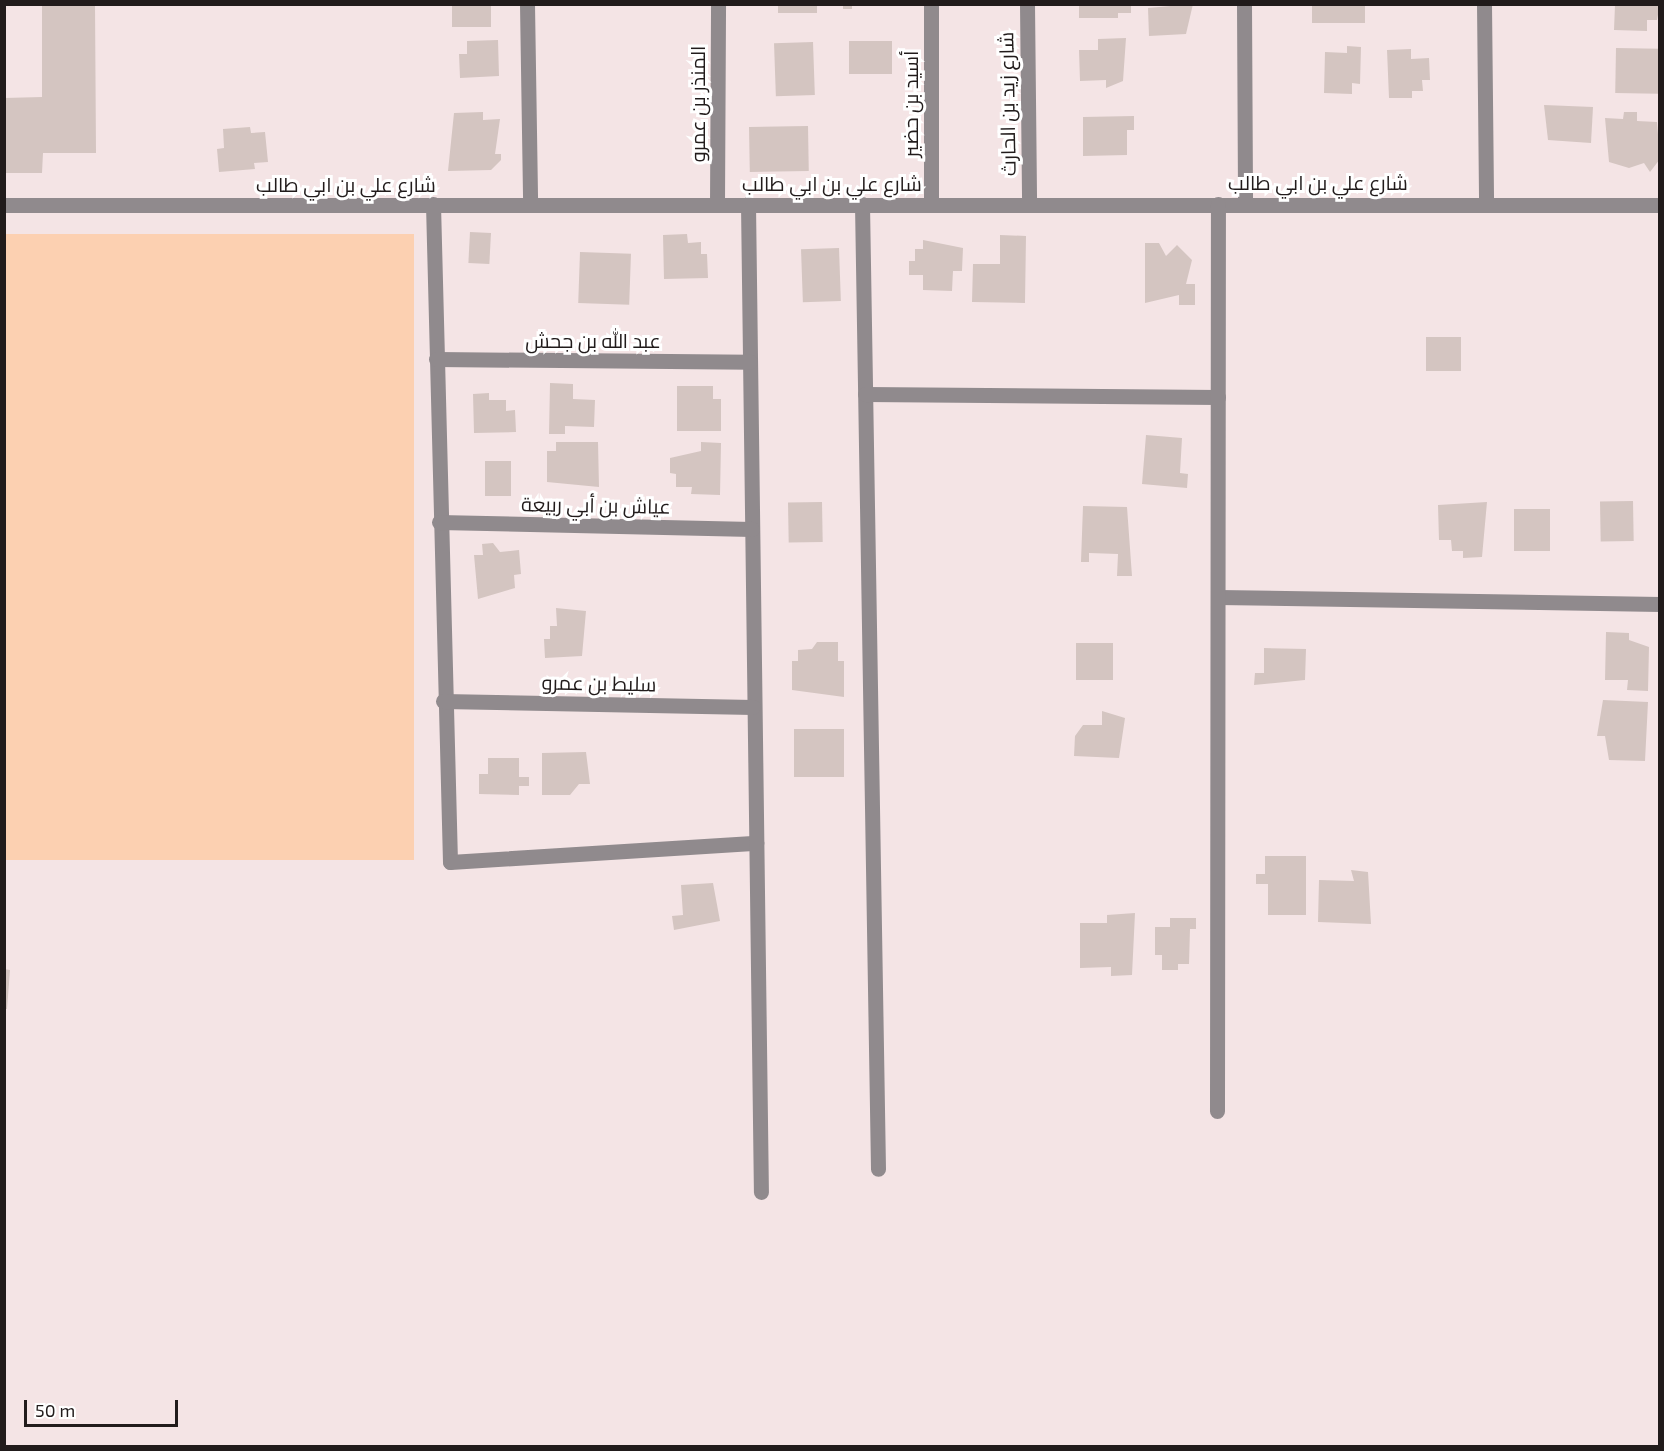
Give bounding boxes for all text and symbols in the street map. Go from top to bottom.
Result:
street label: شارع زيد بن الحارث [994,32,1020,176]
street label: المنذر بن عمرو [685,46,709,162]
street label: أسيد بن حضير [898,51,922,157]
street label: شارع علي بن ابي طالب [1228,170,1408,194]
street label: شارع علي بن ابي طالب [742,171,922,195]
street label: شارع علي بن ابي طالب [256,172,436,196]
street label: عبد الله بن جحش [525,328,661,352]
street label: عياش بن أبي ربيعة [521,492,671,518]
street label: سليط بن عمرو [541,670,657,696]
scale bar [27,1388,182,1426]
text: 50 m [35,1399,75,1421]

